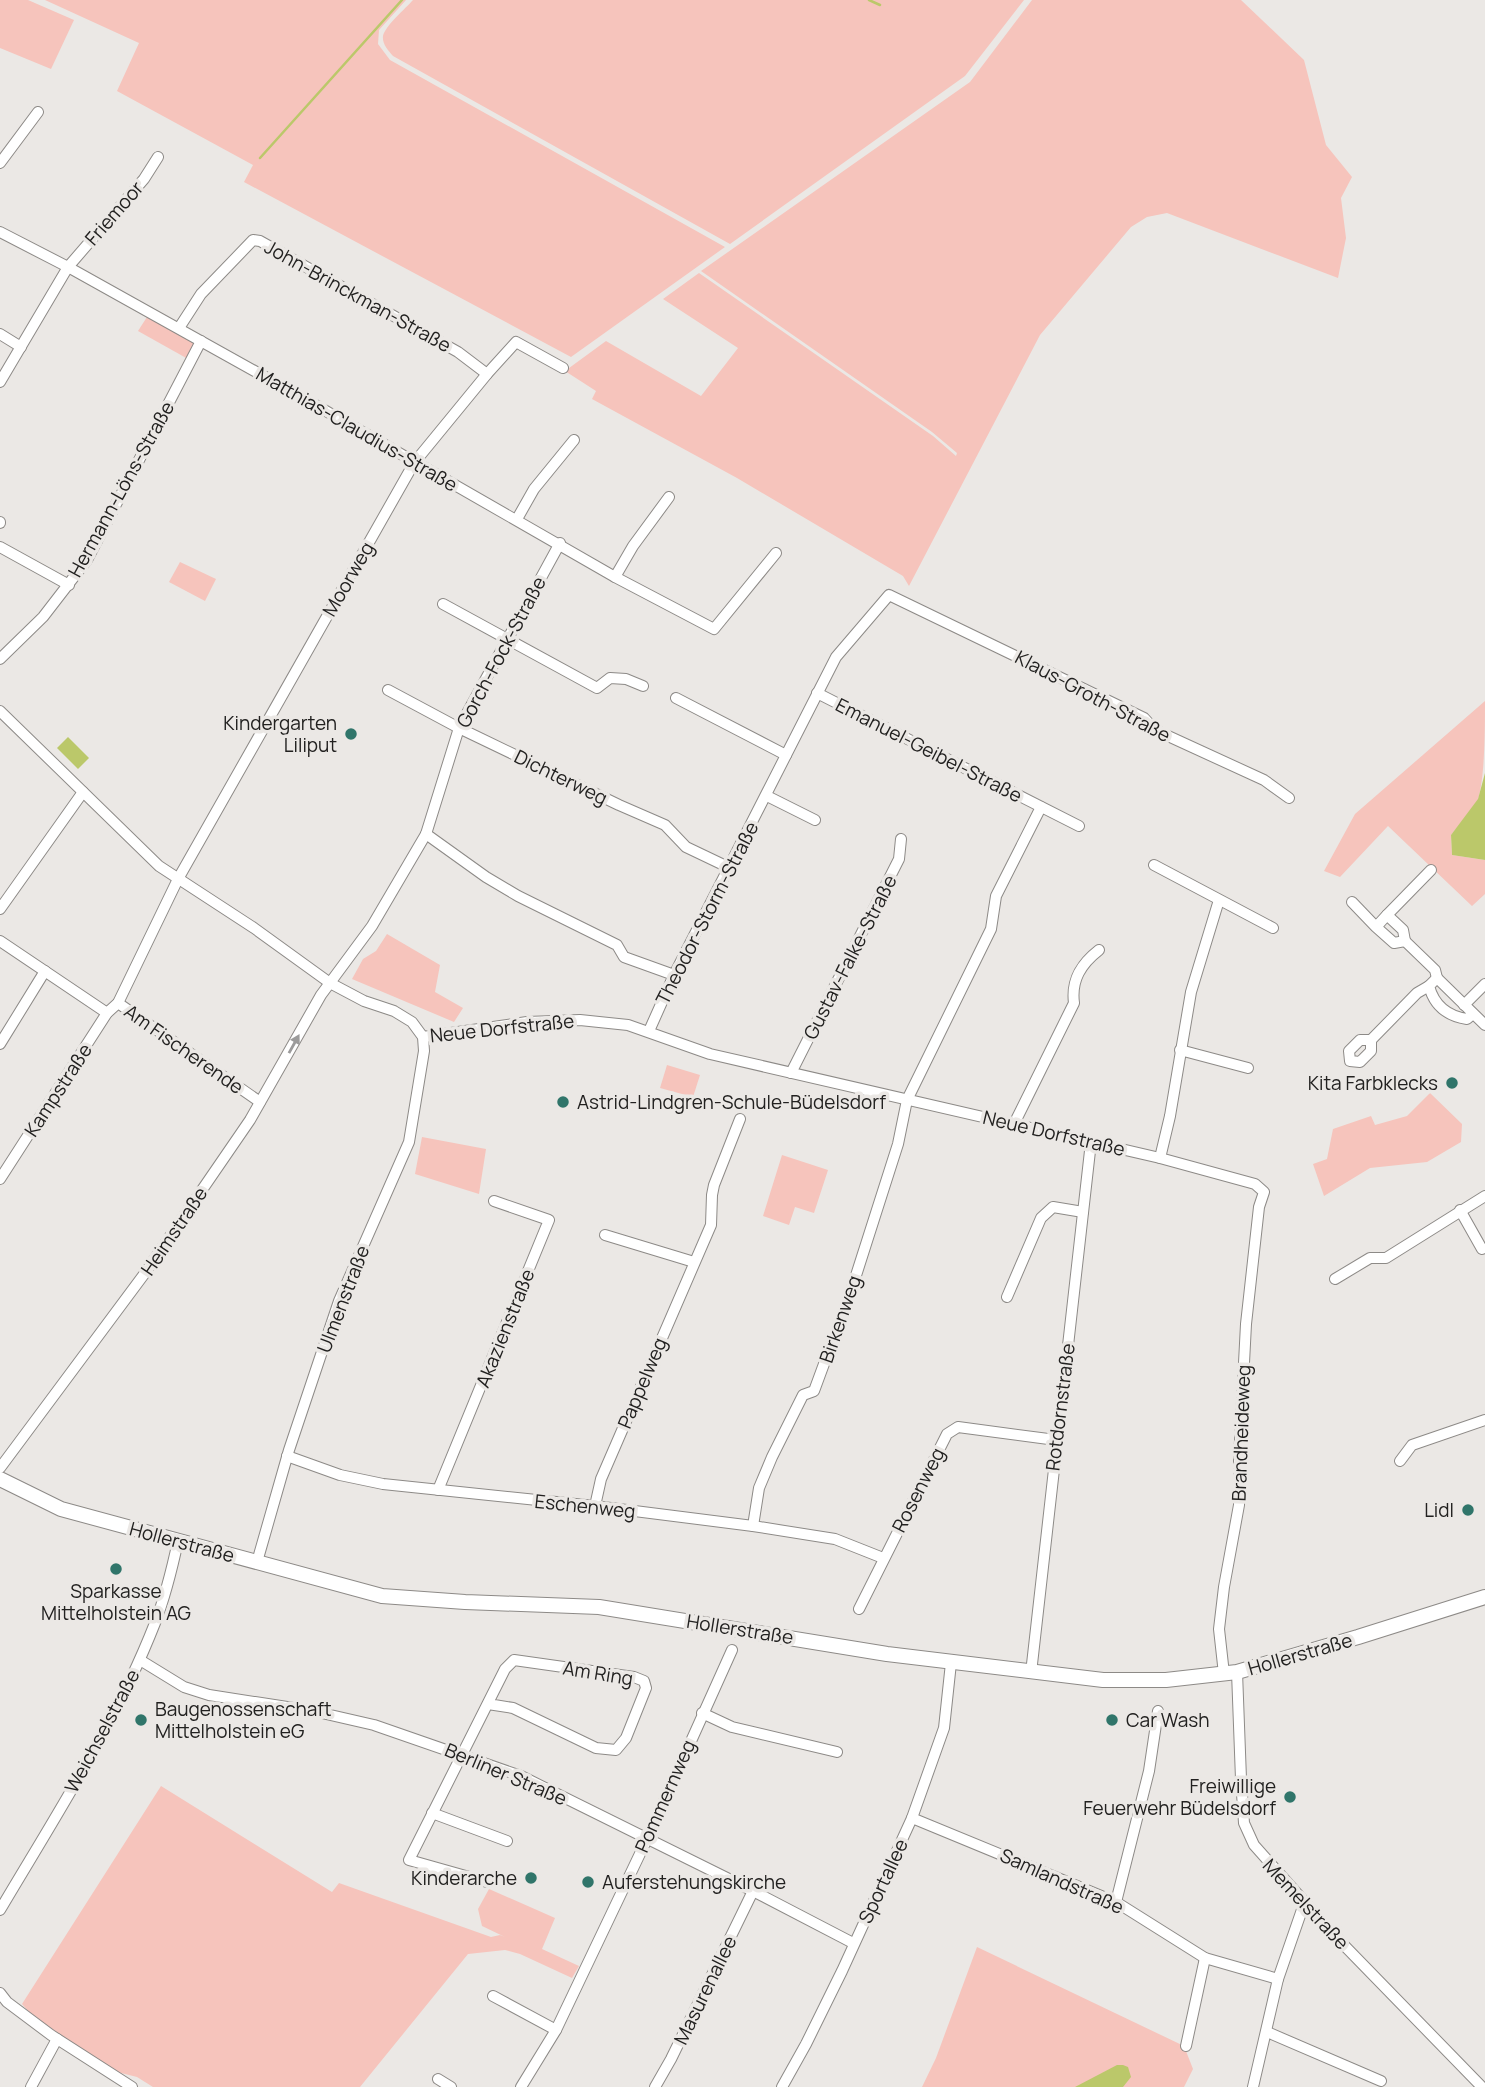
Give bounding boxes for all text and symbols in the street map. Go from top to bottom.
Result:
street label: Friemoor [79,175,149,251]
street label: John-Brinckman-Straße [260,234,456,358]
street label: Matthias-Claudius-Straße [252,361,462,497]
street label: Hermann-Löns-Straße [62,396,180,582]
street label: Moorweg [316,537,380,621]
street label: Gorch-Fock-Straße [450,572,552,732]
street label: Klaus-Groth-Straße [1011,644,1175,748]
street label: Emanuel-Geibel-Straße [831,692,1027,808]
place label: Kindergarten Liliput [223,710,337,758]
marker: Kindergarten Liliput [343,726,359,742]
street label: Dichterweg [510,743,612,811]
street label: Theodor-Storm-Straße [650,817,764,1009]
street label: Gustav-Falke-Straße [797,870,903,1044]
street label: Am Fischerende [119,998,249,1100]
street label: Neue Dorfstraße [429,1007,575,1049]
one-way arrow [288,1034,300,1053]
street label: Kampstraße [18,1038,98,1142]
place label: Kita Farbklecks [1308,1070,1438,1096]
marker: Kita Farbklecks [1444,1075,1460,1091]
place label: Astrid-Lindgren-Schule-Büdelsdorf [577,1089,886,1115]
marker: Astrid-Lindgren-Schule-Büdelsdorf [555,1094,571,1110]
street label: Neue Dorfstraße [980,1104,1128,1162]
street label: Heimstraße [135,1182,213,1280]
street label: Ulmenstraße [311,1242,375,1356]
street label: Akazienstraße [469,1265,541,1391]
street label: Birkenweg [813,1272,867,1366]
street label: Pappelweg [611,1334,673,1432]
street label: Rotdornstraße [1039,1342,1081,1472]
street label: Brandheideweg [1226,1364,1256,1502]
street label: Rosenweg [886,1443,950,1537]
street label: Eschenweg [533,1488,637,1524]
place label: Lidl [1424,1497,1454,1523]
marker: Lidl [1460,1502,1476,1518]
street label: Hollerstraße [127,1515,237,1569]
marker: Sparkasse Mittelholstein AG [108,1561,124,1577]
place label: Sparkasse Mittelholstein AG [41,1578,191,1626]
street label: Hollerstraße [685,1608,795,1650]
street label: Hollerstraße [1245,1627,1355,1681]
street label: Am Ring [561,1655,635,1691]
street label: Weichselstraße [58,1665,146,1797]
place label: Baugenossenschaft Mittelholstein eG [155,1696,332,1744]
place label: Car Wash [1126,1707,1210,1733]
marker: Baugenossenschaft Mittelholstein eG [133,1712,149,1728]
marker: Car Wash [1104,1712,1120,1728]
street label: Pommernweg [629,1736,701,1856]
street label: Berliner Straße [441,1737,571,1811]
place label: Freiwillige Feuerwehr Büdelsdorf [1083,1773,1276,1821]
marker: Freiwillige Feuerwehr Büdelsdorf [1282,1789,1298,1805]
street label: Sportallee [852,1835,914,1927]
street label: Samlandstraße [996,1842,1128,1920]
street label: Memelstraße [1257,1853,1355,1955]
place label: Kinderarche [411,1865,517,1891]
place label: Auferstehungskirche [602,1869,786,1895]
marker: Kinderarche [523,1870,539,1886]
marker: Auferstehungskirche [580,1874,596,1890]
street label: Masurenallee [667,1931,743,2049]

